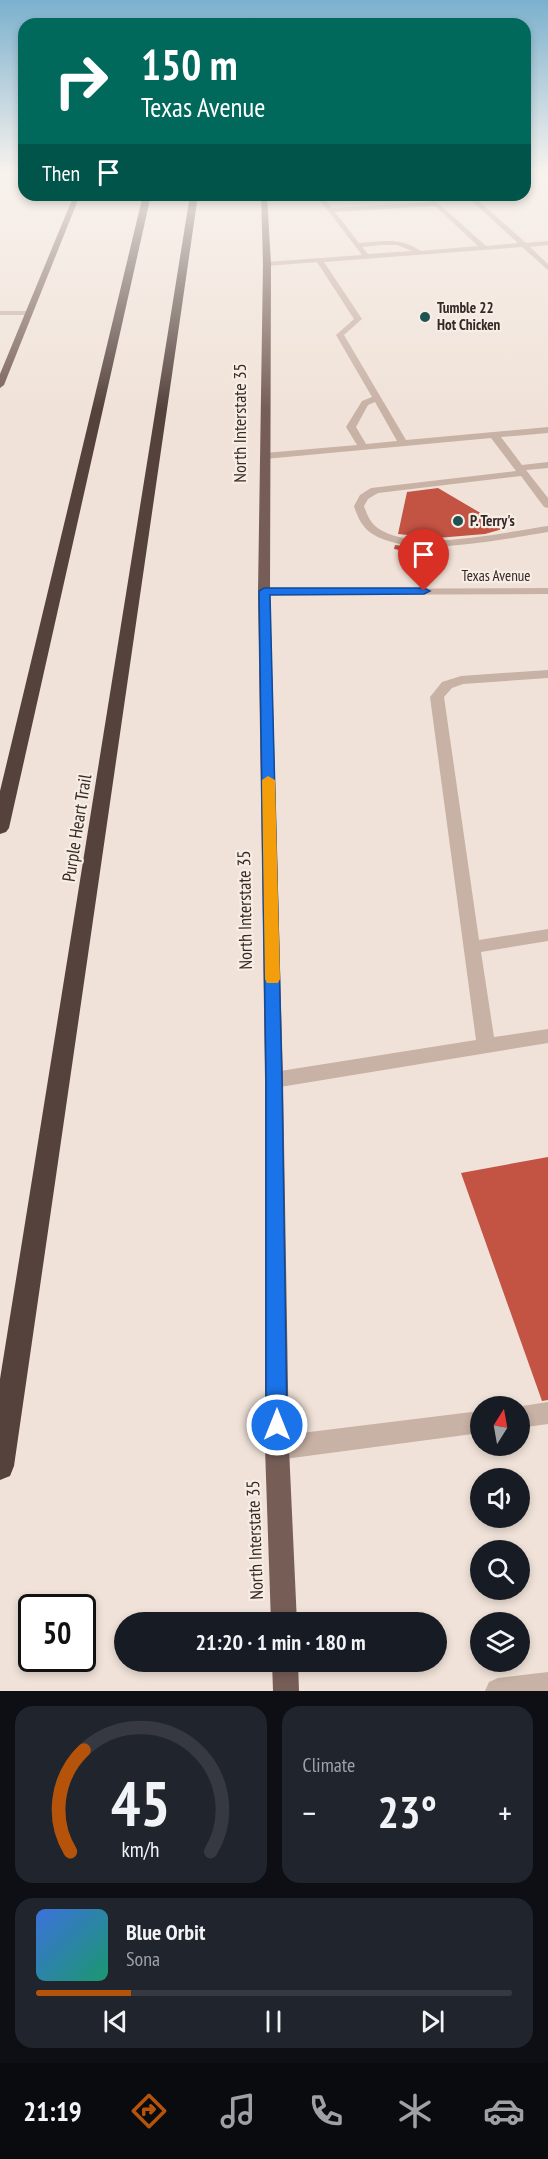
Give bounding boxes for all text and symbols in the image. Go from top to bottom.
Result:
text: 150 m [141,37,238,92]
icon: right [42,42,120,120]
text: Texas Avenue [141,90,265,124]
icon: arrive [92,156,125,189]
text: Then [42,159,80,187]
place label: Tumble 22 Hot Chicken [437,298,501,334]
marker: Tumble 22 Hot Chicken [418,310,432,324]
street label: North Interstate 35 [228,363,251,483]
place label: P. Terry's [470,511,515,530]
marker: P. Terry's [451,514,465,528]
pin [398,529,449,591]
icon: arrive [407,538,440,571]
street label: Texas Avenue [461,566,531,585]
street label: Purple Heart Trail [57,772,96,883]
street label: North Interstate 35 [232,850,257,970]
position arrow [245,1393,309,1457]
north arrow [470,1396,530,1456]
map controls [470,1396,530,1672]
button: sound [470,1468,530,1528]
street label: North Interstate 35 [241,1480,268,1600]
button: search [470,1540,530,1600]
speed limit sign: 50 [18,1594,96,1672]
button: layers [470,1612,530,1672]
text: 21:20 · 1 min · 180 m [195,1628,366,1656]
text: Climate [303,1752,355,1778]
text: 45 [111,1762,171,1843]
text: 23° [378,1782,437,1840]
text: − [303,1791,316,1834]
text: + [498,1791,512,1834]
text: km/h [122,1835,160,1863]
text: Blue Orbit [126,1918,205,1946]
text: Sona [126,1946,160,1972]
icon: previous [99,2005,132,2038]
icon: pause [257,2005,290,2038]
icon: next [416,2005,449,2038]
icon: directions [128,2090,170,2132]
icon: music [217,2090,259,2132]
icon: phone [305,2090,347,2132]
icon: climate [394,2090,436,2132]
icon: car [483,2090,525,2132]
text: 21:19 [23,2094,82,2128]

